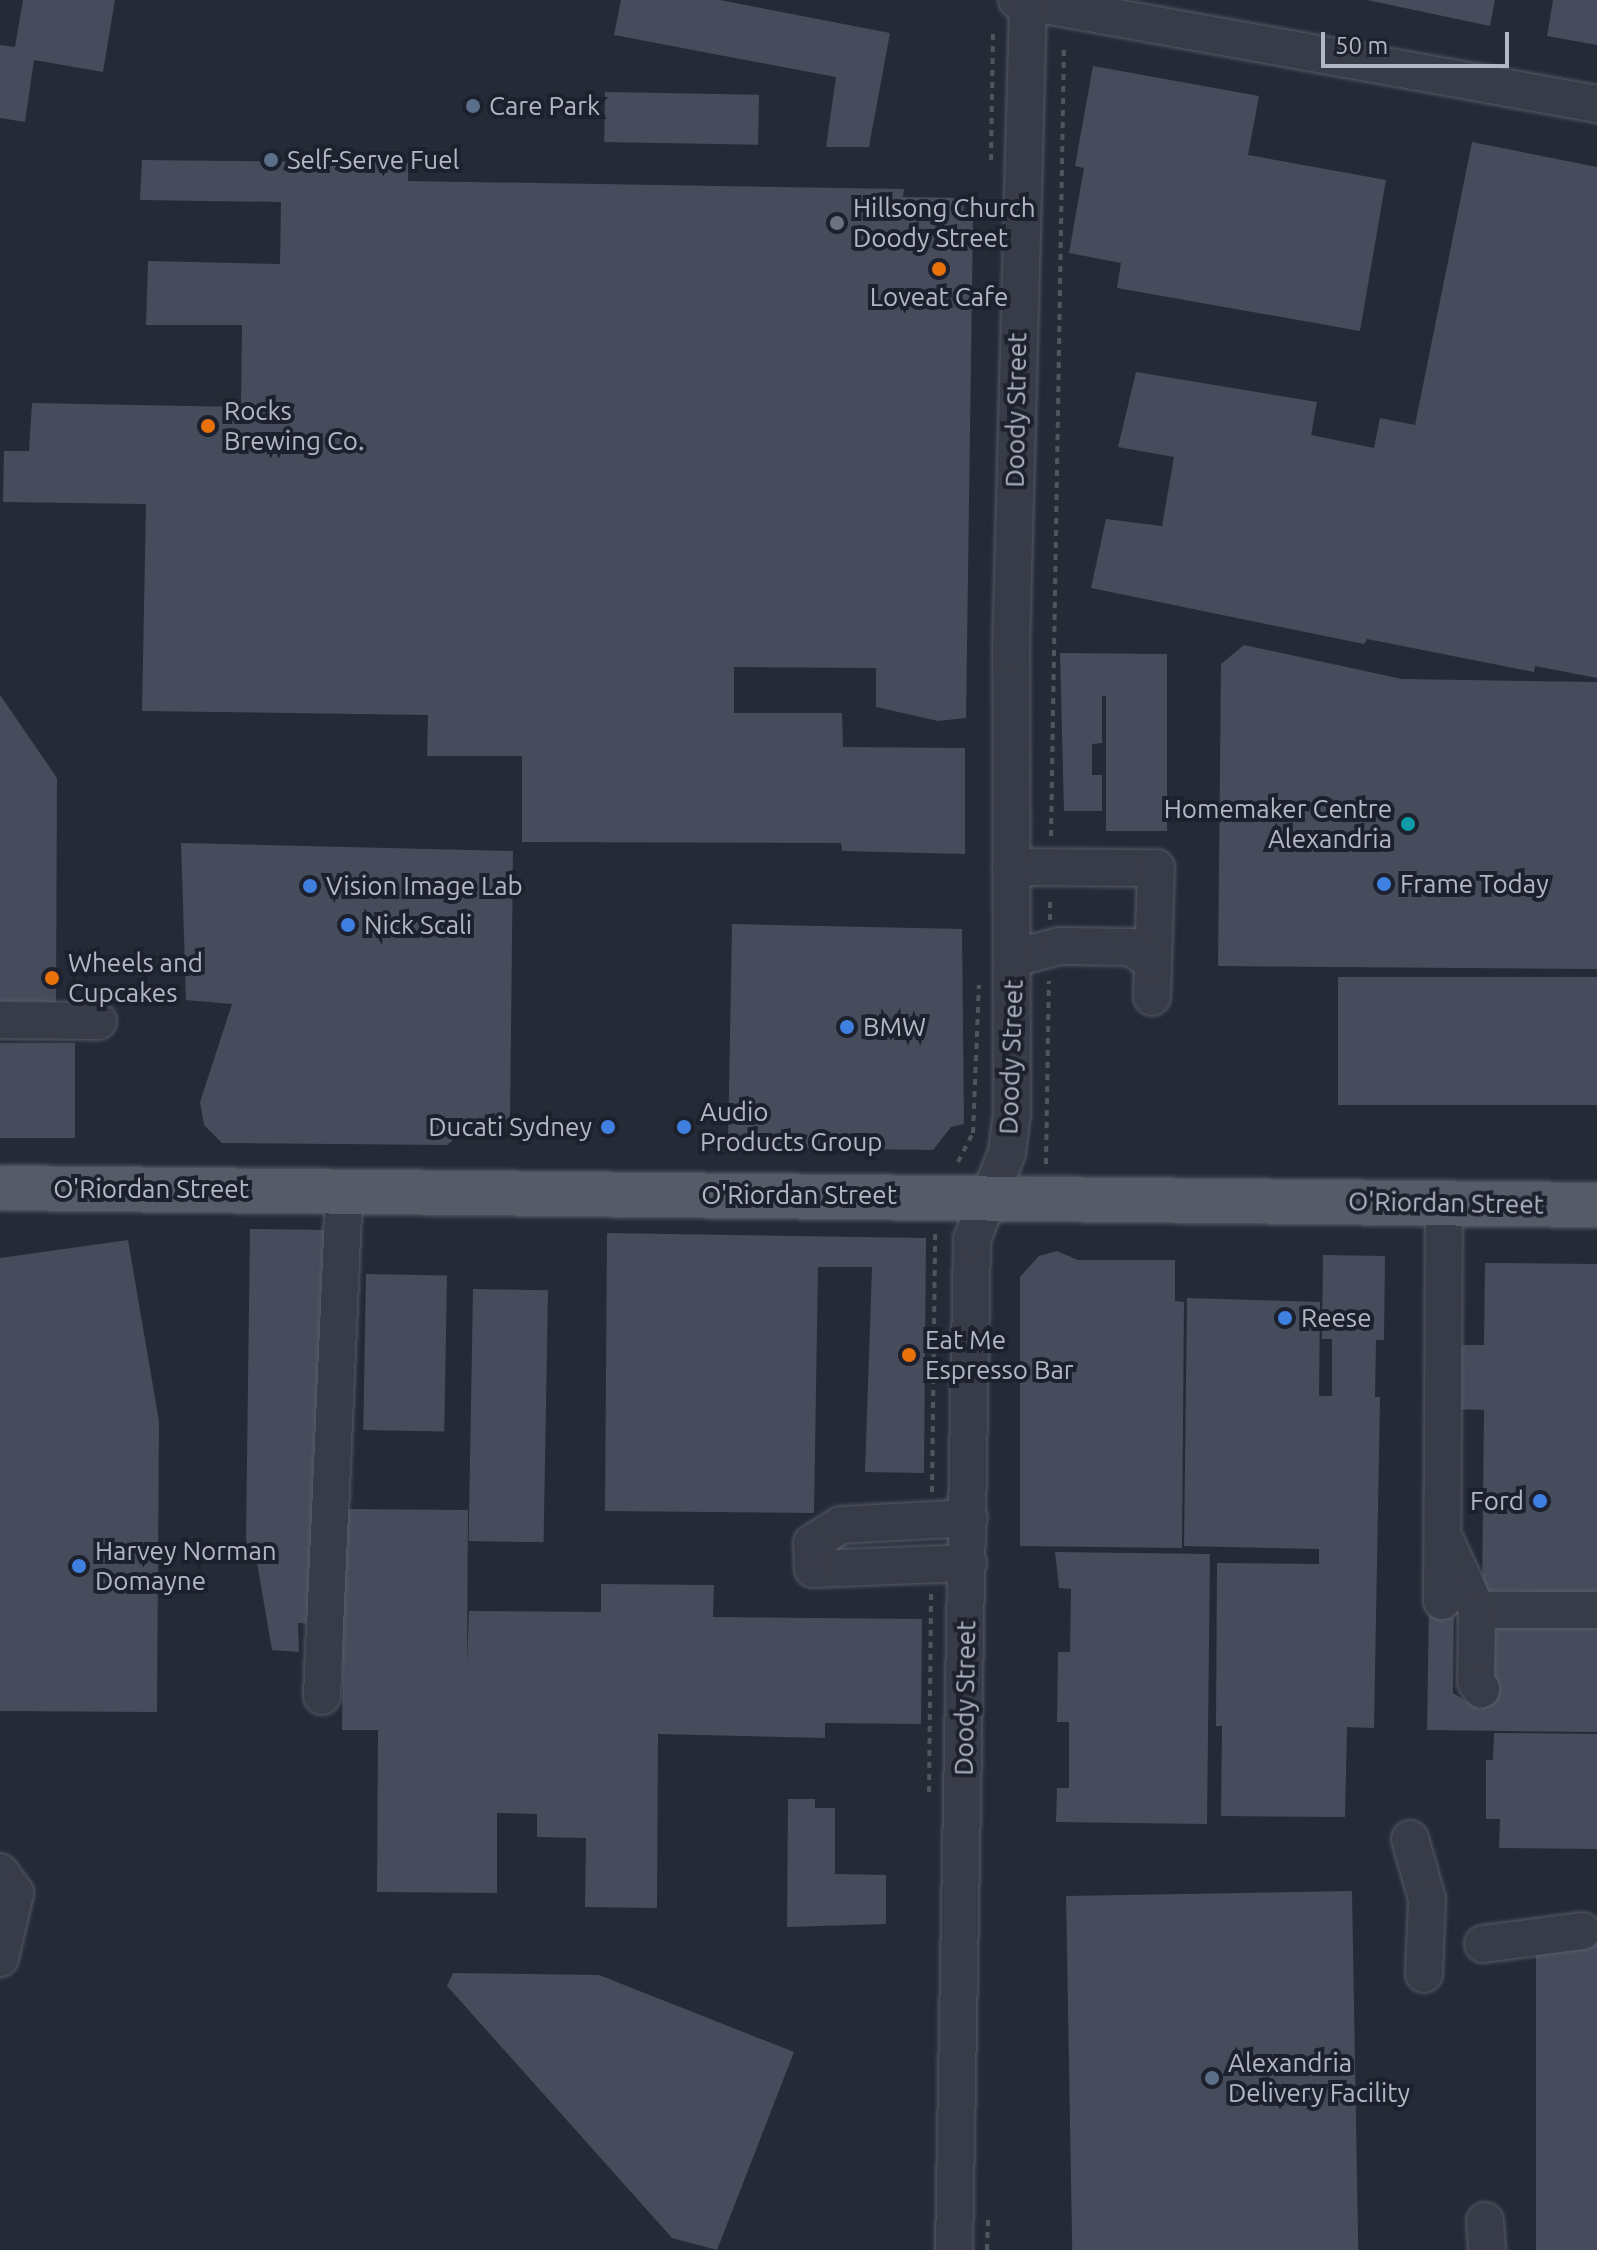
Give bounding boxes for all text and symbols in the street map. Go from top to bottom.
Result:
scale bar [1325,16,1513,66]
text: 50 m [1335,32,1388,59]
place label: Care Park [489,90,600,122]
marker: Care Park [464,97,482,115]
place label: Self-Serve Fuel [287,144,459,176]
marker: Self-Serve Fuel [262,151,280,169]
place label: Hillsong Church Doody Street [853,192,1036,254]
marker: Hillsong Church Doody Street [828,214,846,232]
marker: Loveat Cafe [930,260,948,278]
place label: Loveat Cafe [870,281,1008,313]
street label: Doody Street [999,332,1033,488]
place label: Rocks Brewing Co. [224,395,364,456]
marker: Rocks Brewing Co. [199,417,217,435]
place label: Homemaker Centre Alexandria [1164,793,1392,854]
marker: Homemaker Centre Alexandria [1399,815,1417,833]
place label: Frame Today [1400,868,1549,900]
place label: Vision Image Lab [326,870,523,902]
marker: Frame Today [1375,875,1393,893]
marker: Vision Image Lab [301,877,319,895]
place label: Nick Scali [364,909,472,941]
marker: Nick Scali [339,916,357,934]
place label: Wheels and Cupcakes [68,947,203,1008]
marker: Wheels and Cupcakes [43,969,61,987]
street label: Doody Street [993,979,1029,1135]
place label: BMW [863,1011,926,1043]
marker: BMW [838,1018,856,1036]
place label: Audio Products Group [700,1096,883,1158]
place label: Ducati Sydney [428,1111,592,1143]
marker: Ducati Sydney [599,1118,617,1136]
marker: Audio Products Group [675,1118,693,1136]
street label: O'Riordan Street [53,1173,249,1205]
street label: O'Riordan Street [701,1179,897,1211]
street label: O'Riordan Street [1348,1186,1544,1220]
place label: Reese [1301,1302,1371,1334]
marker: Reese [1276,1309,1294,1327]
place label: Eat Me Espresso Bar [925,1324,1074,1386]
marker: Eat Me Espresso Bar [900,1346,918,1364]
place label: Ford [1470,1485,1524,1517]
marker: Ford [1531,1492,1549,1510]
place label: Harvey Norman Domayne [95,1535,277,1596]
marker: Harvey Norman Domayne [70,1557,88,1575]
street label: Doody Street [948,1620,982,1776]
place label: Alexandria Delivery Facility [1228,2047,1410,2108]
marker: Alexandria Delivery Facility [1203,2069,1221,2087]

